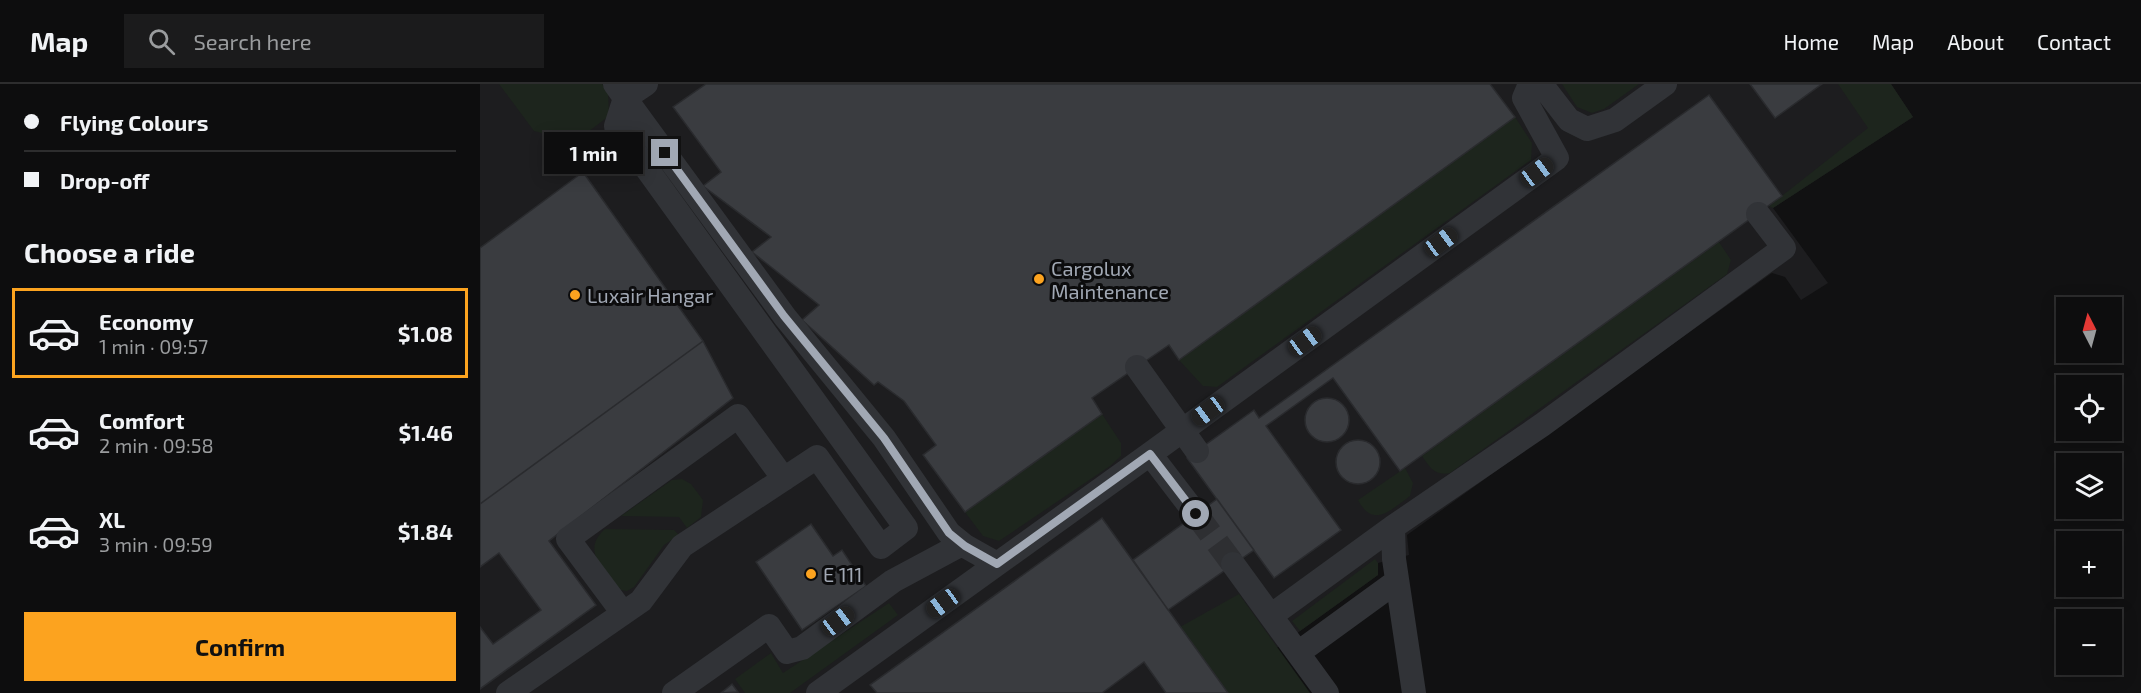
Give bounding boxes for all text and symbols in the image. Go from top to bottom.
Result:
search box [124,14,544,68]
text: Map [30,24,88,58]
icon: search [145,25,178,58]
text: Search here [193,28,312,54]
text: Home [1783,29,1839,54]
text: Map [1872,29,1914,54]
text: About [1947,29,2004,54]
text: Contact [2037,29,2111,54]
text: Flying Colours [60,109,208,135]
callout: 1 min [545,132,644,174]
route end [651,139,678,166]
text: 1 min [569,141,618,165]
car [1517,154,1557,190]
text: Drop-off [60,167,149,193]
car [1421,224,1461,260]
text: Choose a ride [24,236,195,268]
place label: Cargolux Maintenance [1051,256,1169,303]
marker: Cargolux Maintenance [1032,272,1046,286]
place label: Luxair Hangar [587,283,713,307]
marker: Luxair Hangar [568,288,582,302]
north arrow [2056,297,2122,363]
map controls [2056,297,2122,675]
icon: car [27,306,81,360]
text: Economy [99,308,194,334]
text: $1.08 [398,320,453,346]
car [1285,323,1325,359]
text: 1 min · 09:57 [99,334,208,358]
button: locate [2056,375,2122,441]
car [1188,393,1228,429]
icon: car [27,405,81,459]
text: Comfort [99,407,184,433]
text: $1.46 [398,419,453,445]
text: 2 min · 09:58 [99,433,214,457]
button: layers [2056,453,2122,519]
route start [1182,500,1209,527]
icon: car [27,504,81,558]
text: XL [99,506,125,532]
text: $1.84 [398,518,453,544]
button: + [2056,531,2122,597]
text: 3 min · 09:59 [99,532,213,556]
place label: E 111 [823,562,863,586]
marker: E 111 [804,567,818,581]
car [923,585,963,621]
car [818,603,858,639]
button: − [2056,609,2122,675]
button: Confirm [24,612,456,681]

